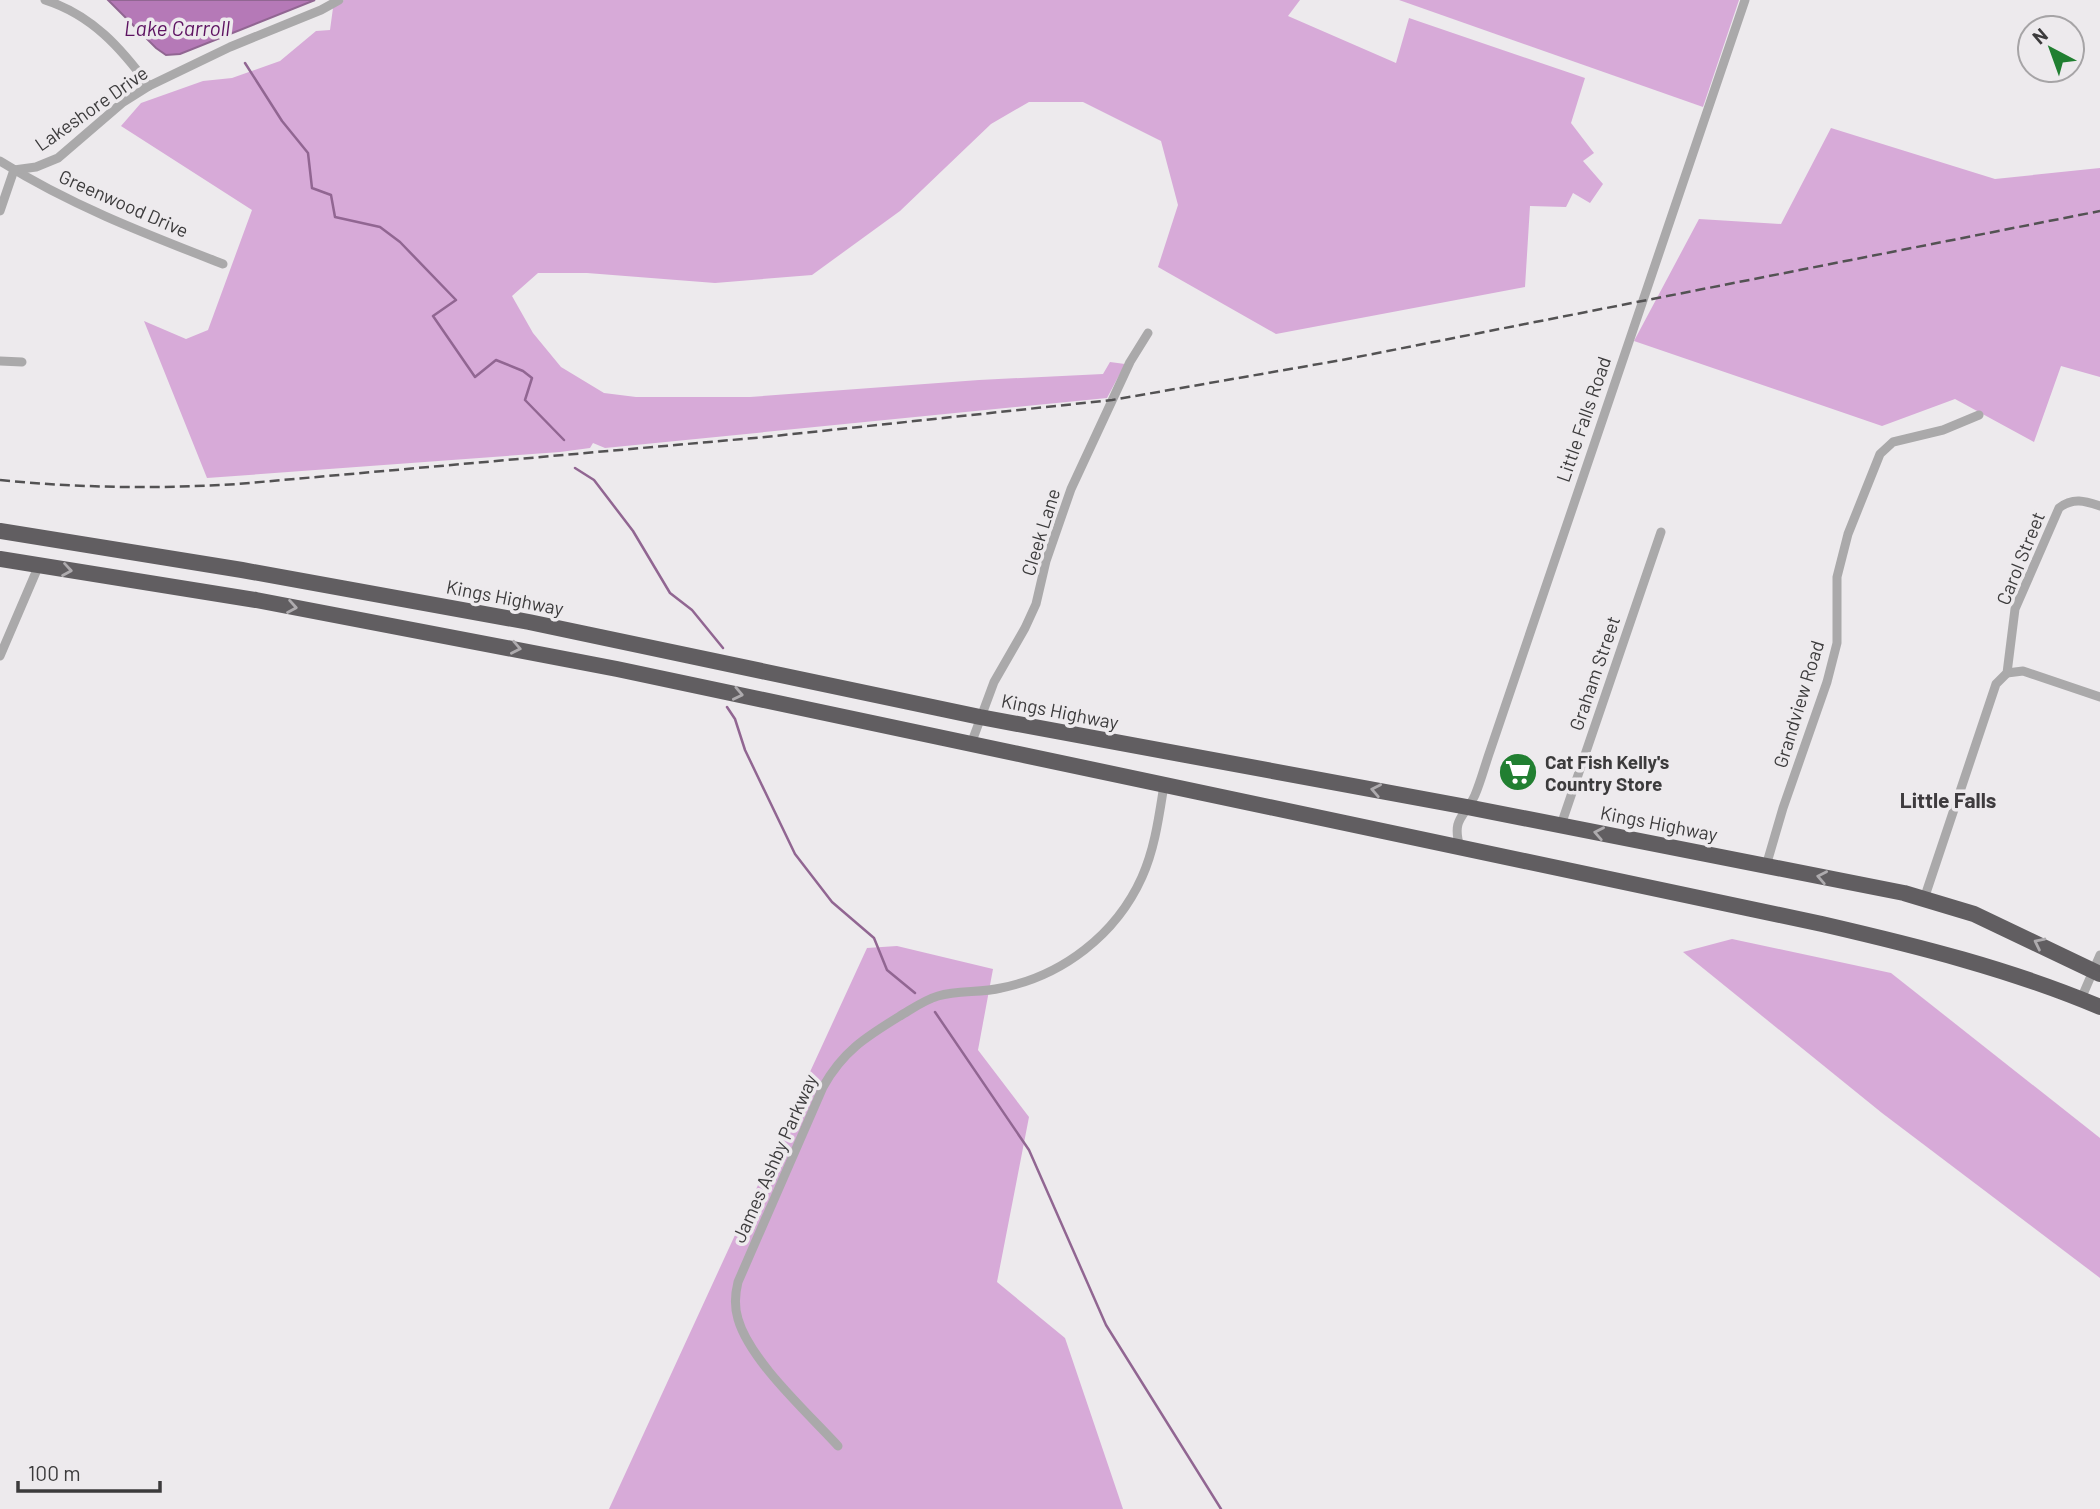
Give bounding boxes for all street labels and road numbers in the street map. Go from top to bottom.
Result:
street label: Lakeshore Drive [30,61,152,155]
street label: Greenwood Drive [56,164,192,242]
street label: Little Falls Road [1551,353,1615,485]
street label: Cleek Lane [1016,485,1064,579]
street label: Carol Street [1991,508,2049,608]
street label: Kings Highway [444,574,566,620]
street label: Graham Street [1564,613,1624,733]
street label: Grandview Road [1768,638,1828,770]
street label: Kings Highway [999,688,1121,734]
street label: Kings Highway [1598,800,1720,846]
street label: James Ashby Parkway [726,1070,822,1246]

